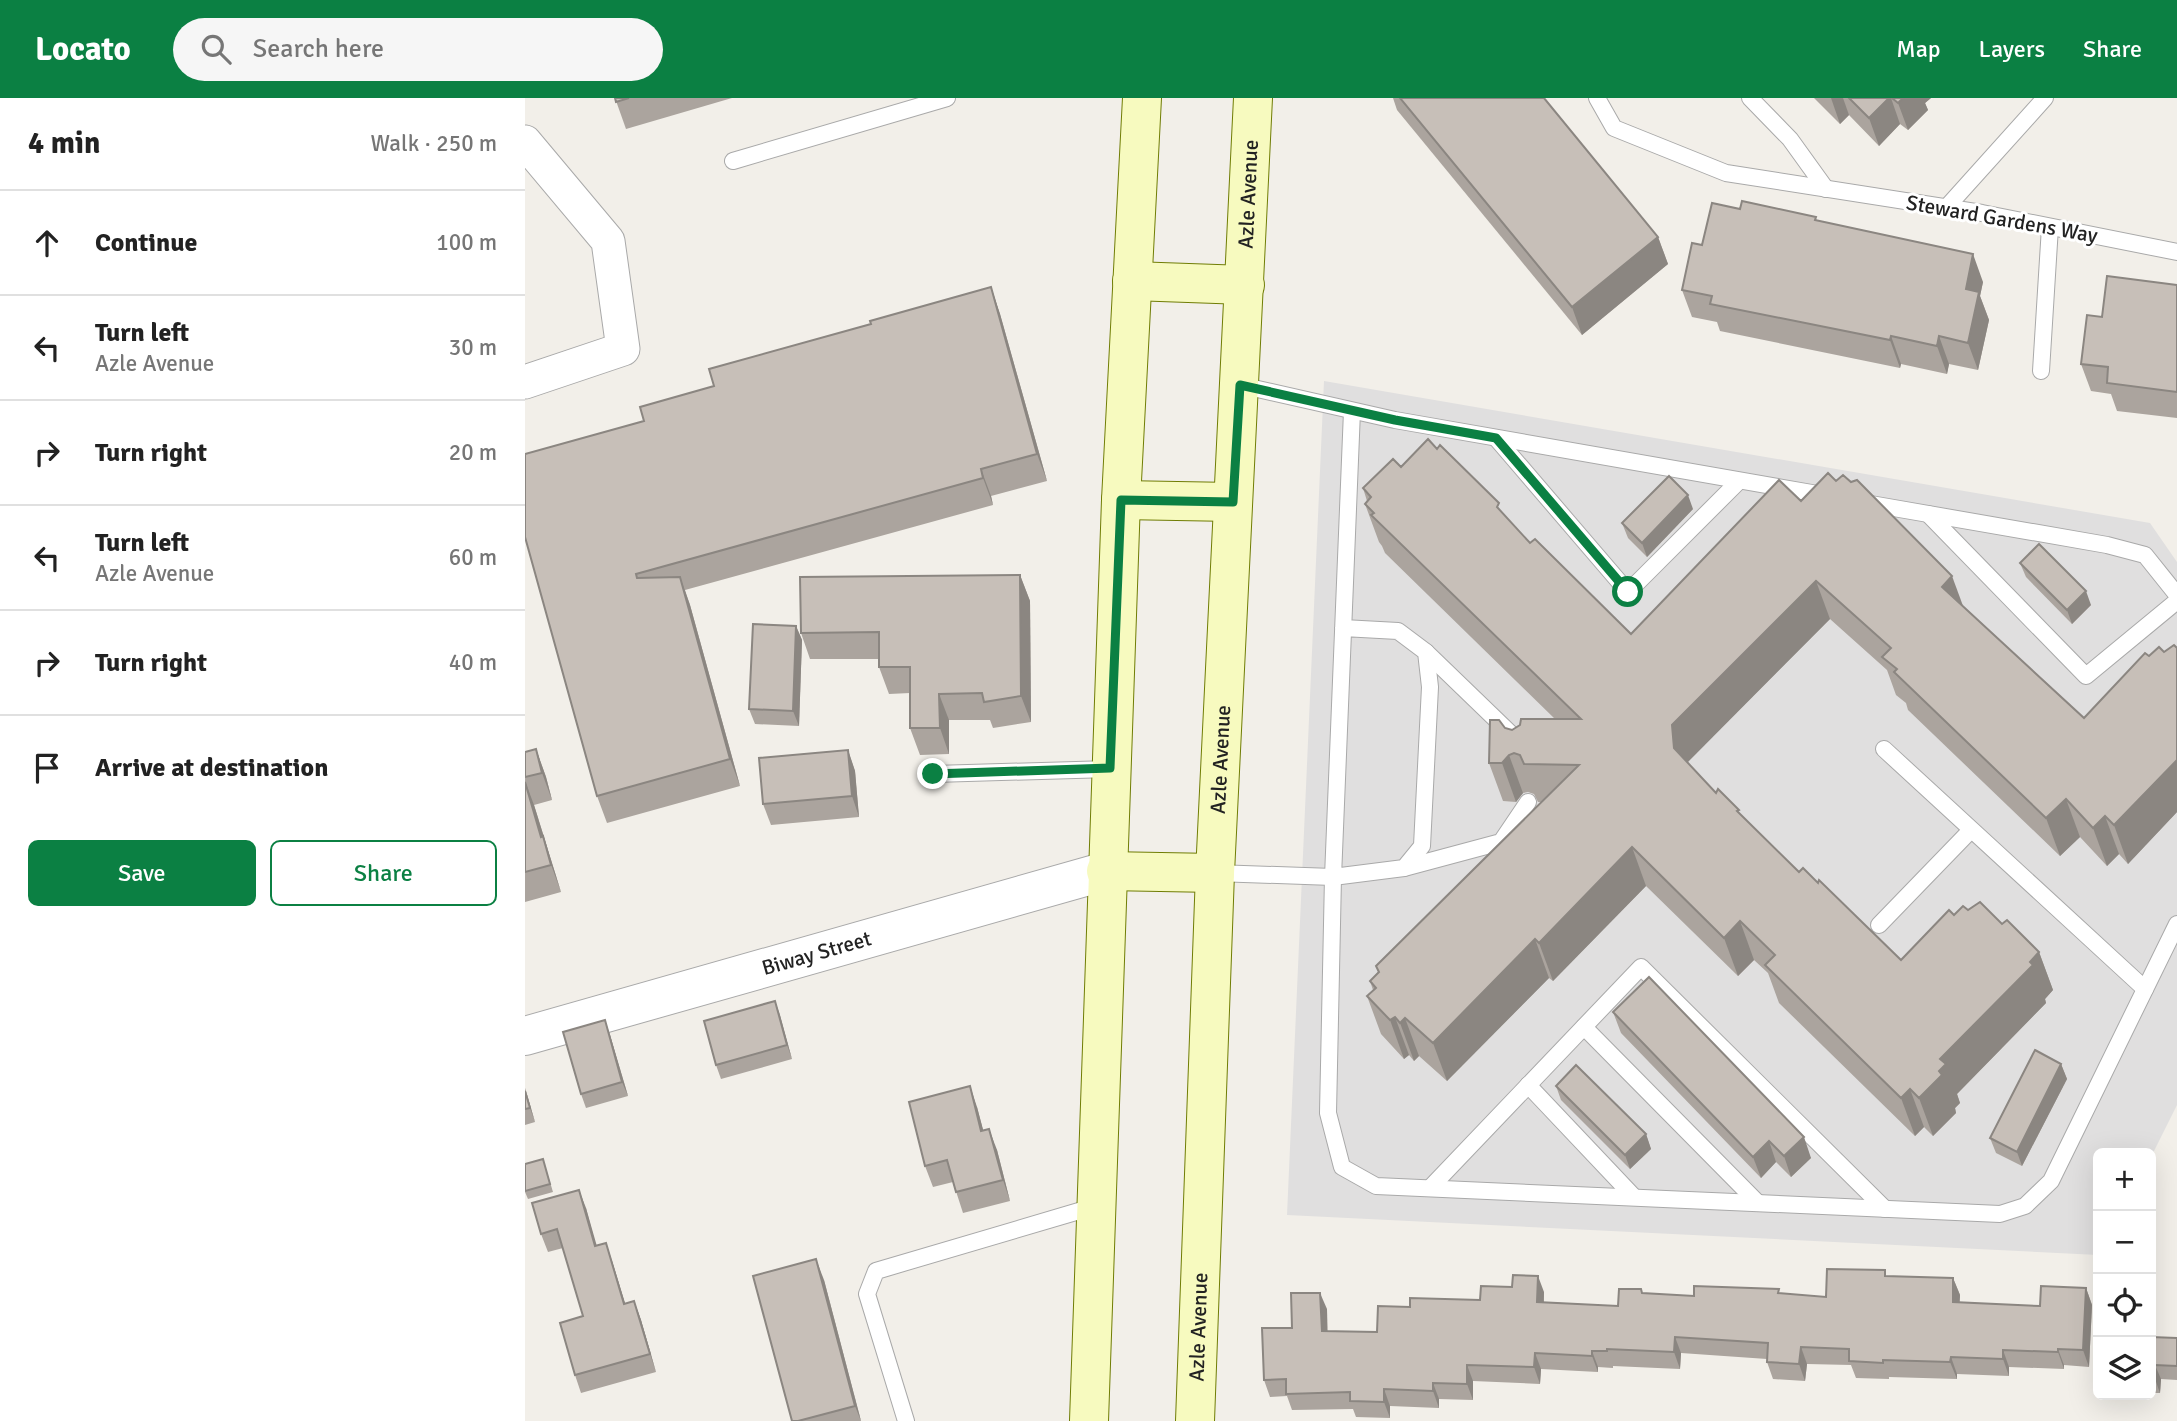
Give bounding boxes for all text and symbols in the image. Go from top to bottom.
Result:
search box [173,18,663,81]
text: Locato [35,29,131,70]
icon: search [197,30,235,68]
text: Search here [253,33,384,65]
text: Map [1896,34,1941,64]
text: Layers [1979,34,2045,64]
text: Share [2083,34,2142,64]
text: 4 min [28,125,100,162]
text: Walk · 250 m [371,129,497,158]
street label: Azle Avenue [1233,139,1264,249]
street label: Steward Gardens Way [1904,189,2100,249]
icon: ahead [28,224,66,262]
text: Continue [95,227,197,259]
text: 100 m [436,228,497,257]
text: Turn left [95,317,189,349]
icon: left [28,329,66,367]
text: 30 m [449,333,497,362]
text: Azle Avenue [95,349,214,378]
icon: right [28,434,66,472]
text: Turn right [95,437,207,469]
text: 20 m [449,438,497,467]
text: Turn left [95,527,189,559]
icon: left [28,539,66,577]
text: 60 m [449,543,497,572]
text: Azle Avenue [95,559,214,588]
route start [1612,576,1643,607]
icon: right [28,644,66,682]
text: Turn right [95,647,207,679]
text: 40 m [449,648,497,677]
street label: Azle Avenue [1205,704,1236,815]
icon: arrive [28,749,66,787]
text: Arrive at destination [95,752,328,784]
route end [917,758,948,789]
button: Save [28,840,256,906]
button: Share [270,840,497,906]
street label: Biway Street [759,925,874,981]
map controls [2093,1148,2156,1400]
button: + [2093,1148,2156,1211]
button: − [2093,1211,2156,1274]
street label: Azle Avenue [1183,1272,1213,1382]
button: locate [2093,1274,2156,1337]
button: layers [2093,1337,2156,1400]

